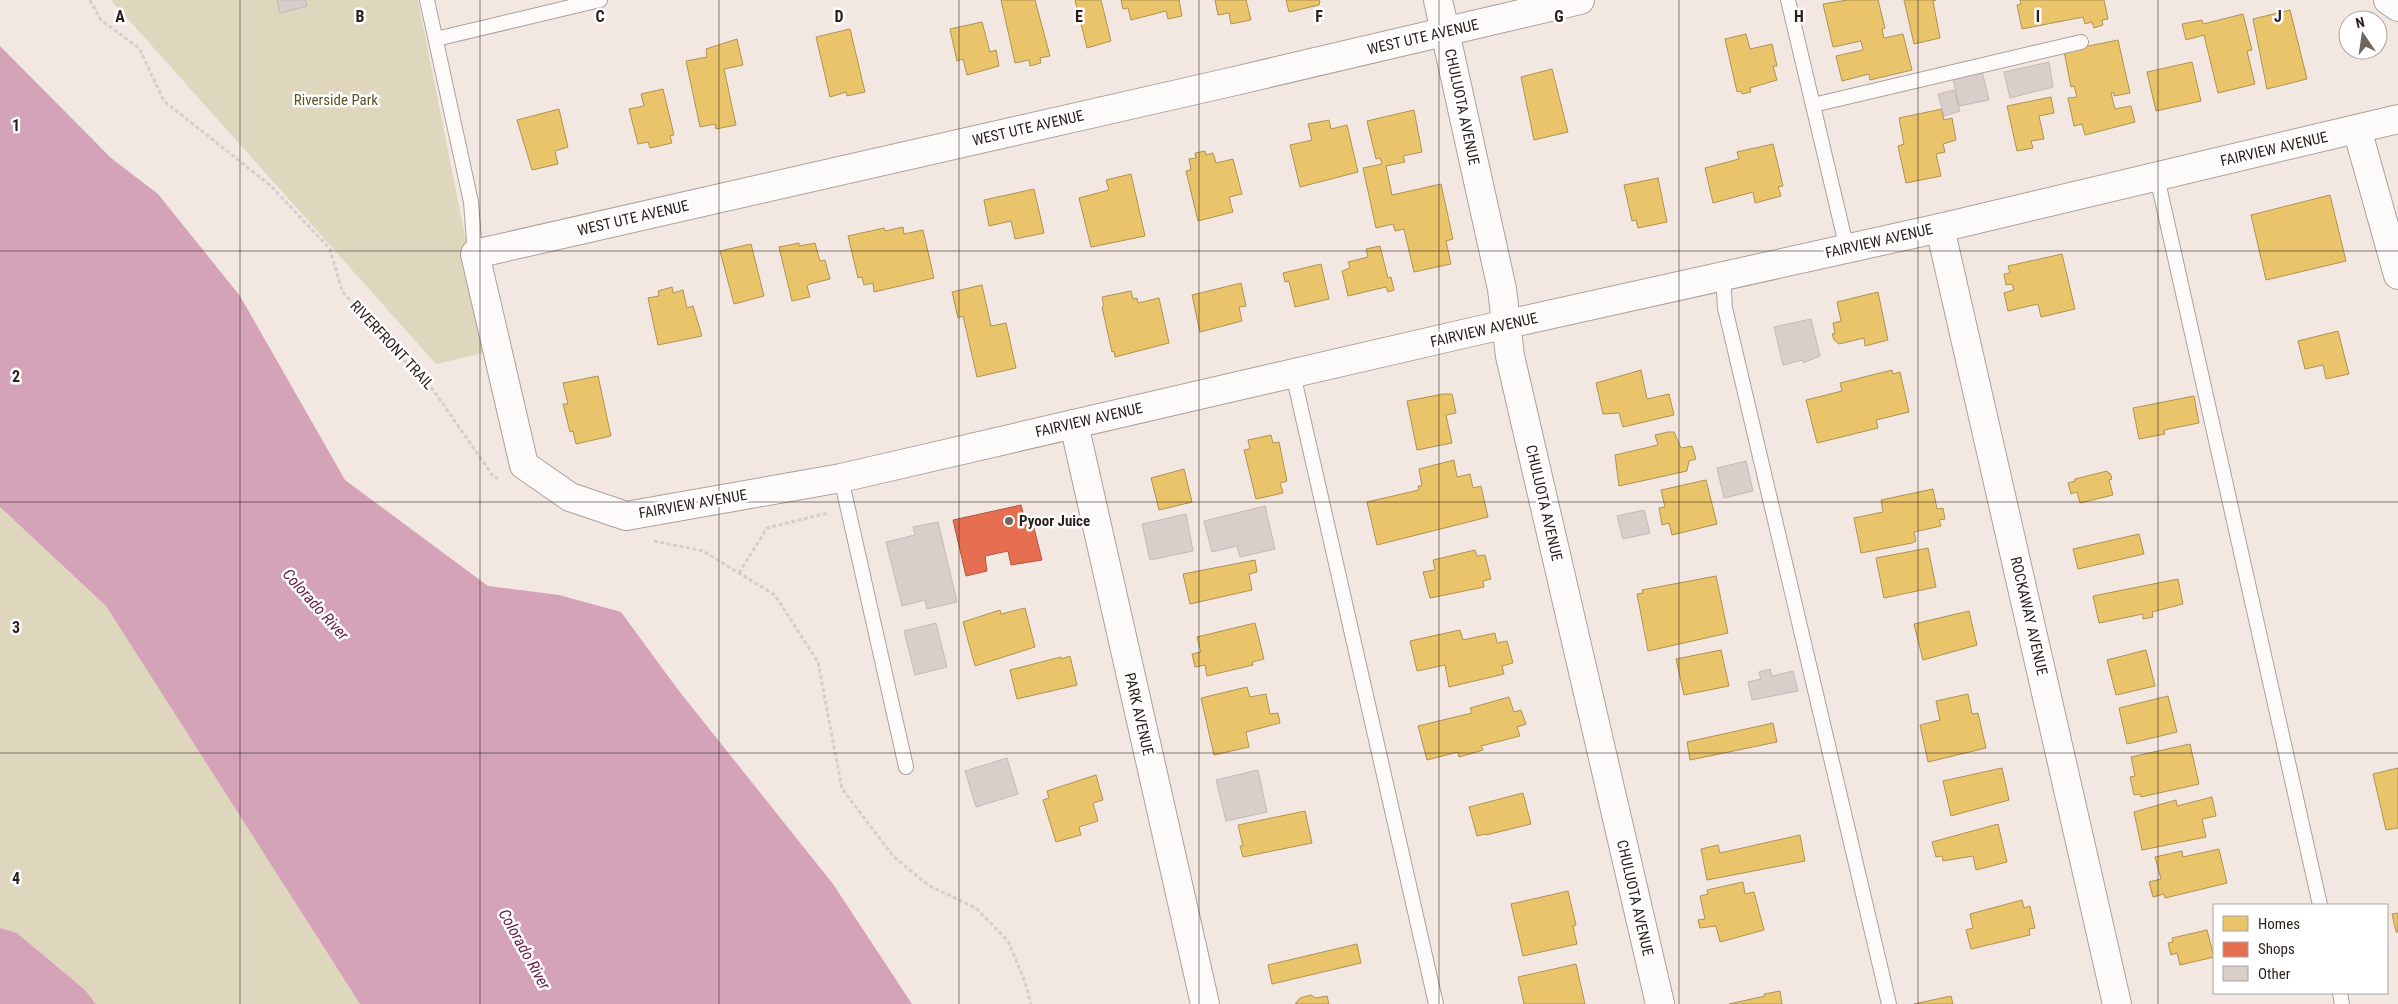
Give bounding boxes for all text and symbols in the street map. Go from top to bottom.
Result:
text: A [115,7,125,26]
text: B [356,7,365,26]
text: C [595,7,605,26]
text: D [834,7,844,26]
text: E [1075,7,1083,26]
text: F [1315,7,1323,26]
text: G [1554,7,1564,26]
text: H [1794,7,1804,26]
text: I [2036,7,2040,26]
text: J [2274,7,2282,26]
north arrow [2338,10,2388,60]
text: N [2354,14,2366,31]
street label: WEST UTE AVENUE [1366,15,1480,59]
street label: CHULUOTA AVENUE [1441,47,1483,167]
park label: Riverside Park [294,91,378,109]
street label: WEST UTE AVENUE [971,106,1085,150]
text: 1 [12,116,20,135]
street label: FAIRVIEW AVENUE [2219,128,2329,170]
street label: WEST UTE AVENUE [576,196,690,240]
street label: FAIRVIEW AVENUE [1824,220,1934,262]
street label: RIVERFRONT TRAIL [346,297,438,393]
street label: FAIRVIEW AVENUE [1429,309,1539,351]
text: 2 [12,367,20,386]
street label: FAIRVIEW AVENUE [1034,399,1144,441]
street label: CHULUOTA AVENUE [1522,443,1566,563]
street label: FAIRVIEW AVENUE [637,486,749,522]
place label: Pyoor Juice [1019,512,1090,530]
marker: Pyoor Juice [1003,515,1015,527]
street label: ROCKAWAY AVENUE [2007,555,2051,677]
water label: Colorado River [279,565,353,645]
text: 3 [12,618,20,637]
street label: PARK AVENUE [1121,671,1157,757]
street label: CHULUOTA AVENUE [1613,838,1657,958]
text: 4 [12,869,20,888]
legend [2213,904,2388,994]
water label: Colorado River [495,906,555,994]
text: Homes [2258,915,2300,933]
text: Shops [2258,940,2295,958]
text: Other [2258,965,2291,983]

